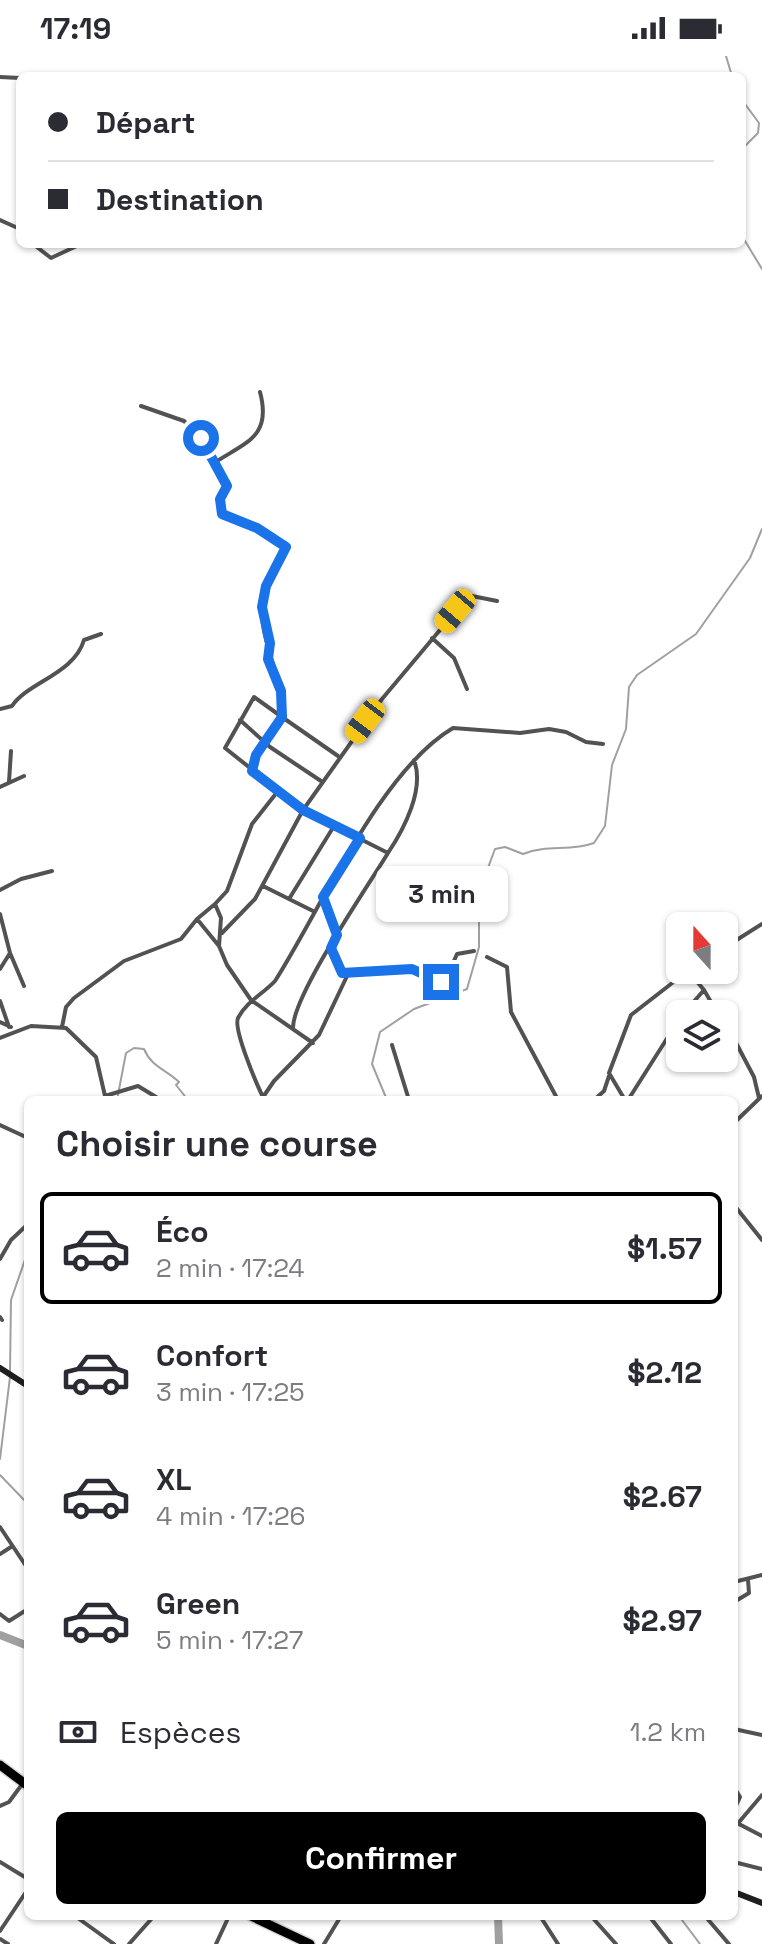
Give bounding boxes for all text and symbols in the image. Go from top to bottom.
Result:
text: 17:19 [40,9,111,48]
text: Départ [96,103,195,142]
text: Destination [96,180,264,219]
route start [183,420,219,456]
car [430,585,480,637]
car [341,695,389,747]
callout: 3 min [375,866,507,922]
text: 3 min [408,877,476,911]
north arrow [666,912,738,984]
map controls [666,912,738,1072]
route end [423,964,459,1000]
button: layers [666,1000,738,1072]
text: Choisir une course [56,1121,378,1167]
icon: car [60,1212,132,1284]
text: Éco [156,1212,209,1251]
text: $1.57 [627,1229,702,1268]
text: 2 min · 17:24 [156,1251,305,1285]
icon: car [60,1336,132,1408]
text: Confort [156,1336,268,1375]
text: $2.12 [627,1353,702,1392]
text: 3 min · 17:25 [156,1375,305,1409]
icon: car [60,1460,132,1532]
text: XL [156,1460,192,1499]
text: $2.67 [623,1477,702,1516]
text: 4 min · 17:26 [156,1499,306,1533]
icon: car [60,1584,132,1656]
text: Green [156,1584,240,1623]
text: $2.97 [623,1601,702,1640]
text: 5 min · 17:27 [156,1623,303,1657]
icon: cash [56,1710,100,1754]
text: Espèces [120,1713,241,1752]
text: 1.2 km [630,1715,706,1749]
button: Confirmer [56,1812,706,1904]

